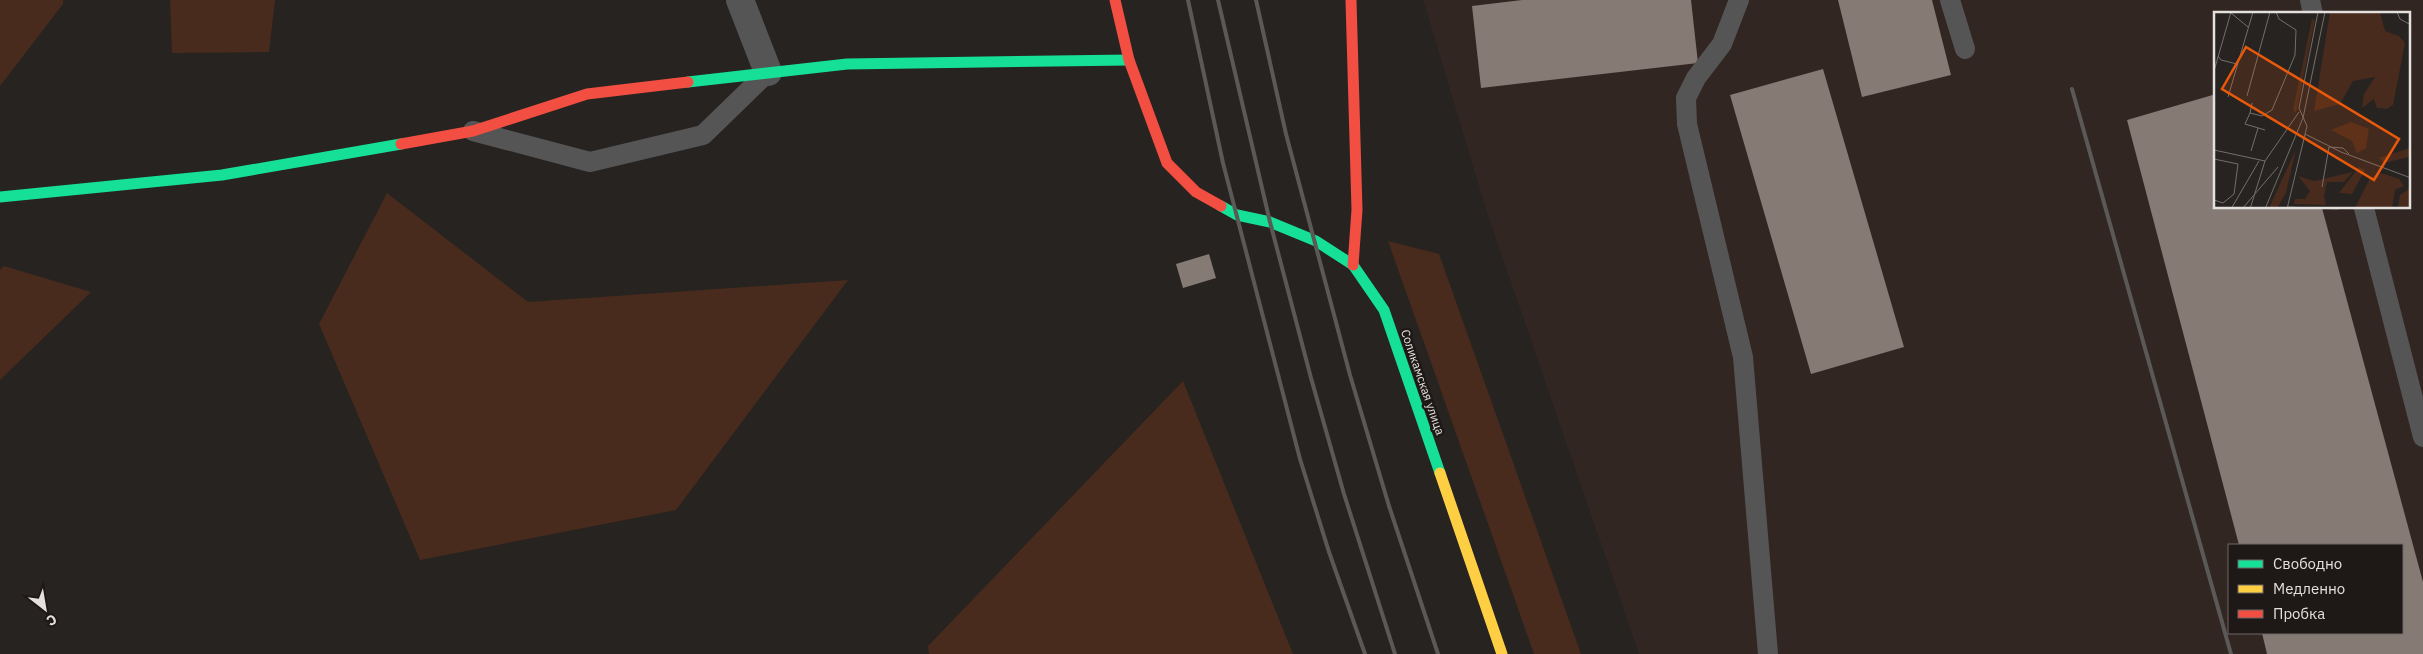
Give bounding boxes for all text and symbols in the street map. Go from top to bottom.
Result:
inset map [2214,12,2410,209]
street label: Соликамская улица [1398,327,1448,437]
legend [2228,544,2403,634]
text: Свободно [2273,554,2342,573]
text: Медленно [2273,579,2345,598]
north arrow [20,584,70,634]
text: Пробка [2273,604,2325,623]
text: С [43,610,60,630]

